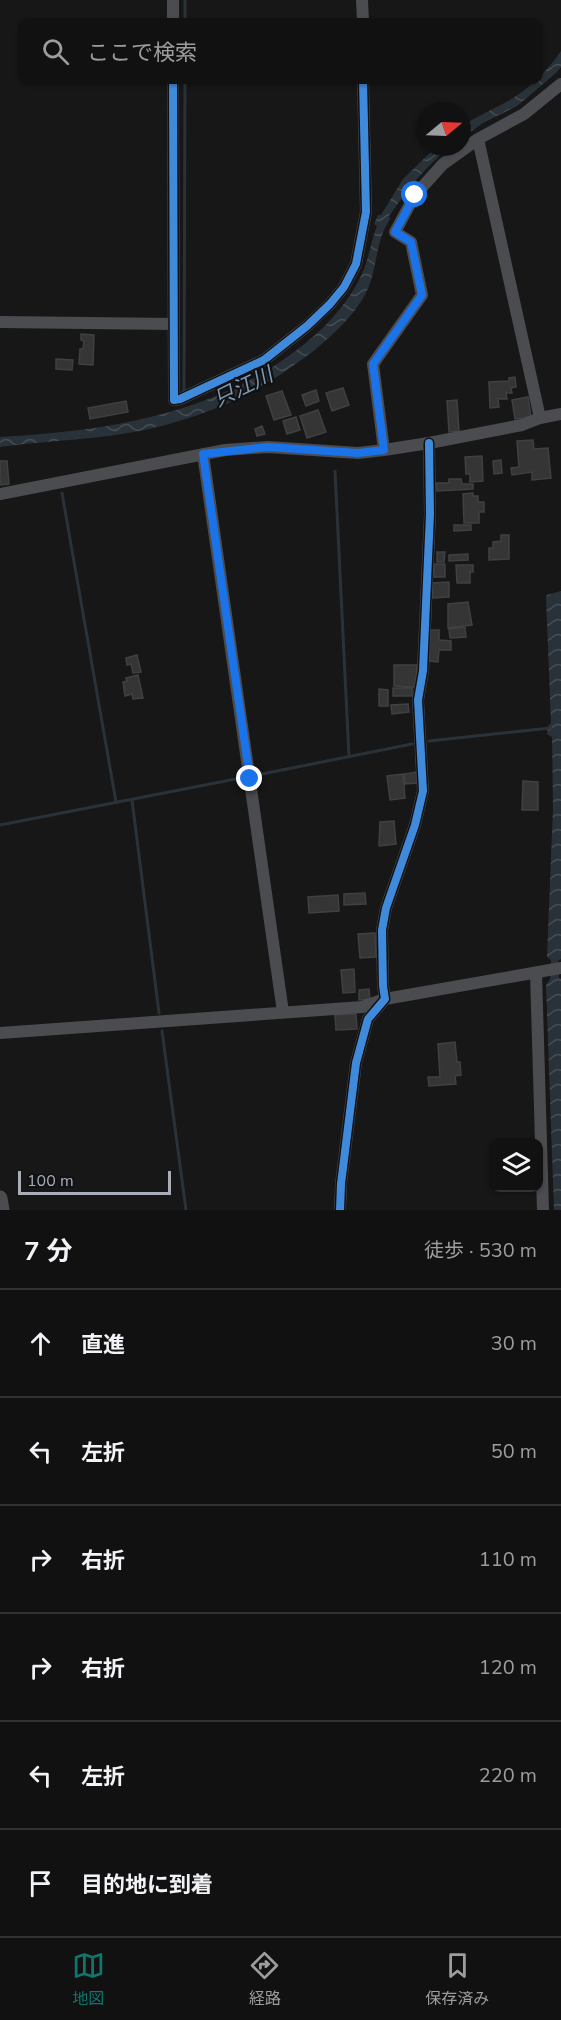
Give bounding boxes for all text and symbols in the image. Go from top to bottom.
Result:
search box [18,18,543,84]
icon: search [39,35,72,68]
text: ここで検索 [87,38,197,68]
north arrow [417,102,471,156]
route start [401,181,427,207]
water label: 只江川 [209,360,279,413]
route end [236,765,262,791]
map controls [489,1138,543,1192]
button: layers [489,1138,543,1192]
scale bar [18,1168,171,1196]
text: 100 m [27,1170,74,1192]
text: 7 分 [24,1234,73,1269]
text: 徒歩 · 530 m [424,1237,537,1264]
icon: ahead [24,1327,57,1360]
text: 直進 [81,1330,125,1360]
text: 30 m [491,1330,537,1357]
icon: left [24,1435,57,1468]
text: 左折 [81,1438,125,1468]
text: 50 m [491,1438,537,1465]
icon: right [24,1543,57,1576]
text: 右折 [81,1546,125,1576]
text: 110 m [479,1546,537,1573]
icon: right [24,1651,57,1684]
text: 右折 [81,1654,125,1684]
text: 120 m [479,1654,537,1681]
icon: left [24,1759,57,1792]
text: 左折 [81,1762,125,1792]
text: 220 m [479,1762,537,1789]
icon: arrive [24,1867,57,1900]
text: 目的地に到着 [81,1870,213,1900]
tab: 地図 [72,1949,105,2010]
tab: 経路 [248,1949,281,2010]
tab: 保存済み [425,1949,489,2010]

